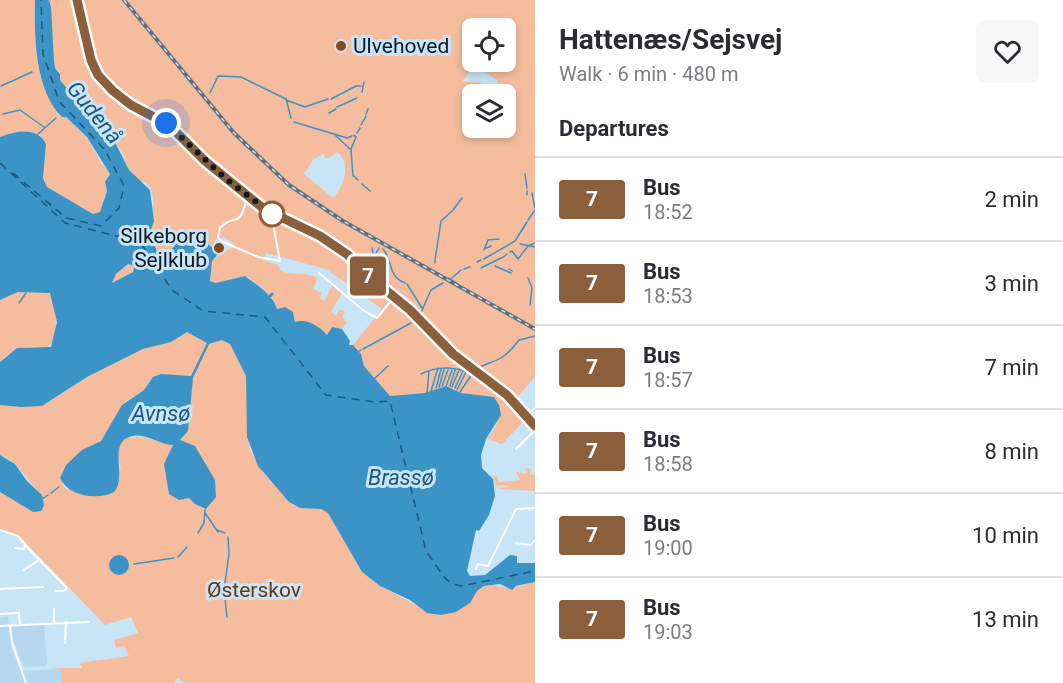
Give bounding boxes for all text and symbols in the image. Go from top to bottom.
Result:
map controls [462,18,516,138]
button: locate [462,18,516,72]
button: heart [976,20,1039,83]
text: Hattenæs/Sejsvej [559,23,782,56]
place label: Ulvehoved [353,34,449,58]
marker: Ulvehoved [334,39,348,53]
text: Walk · 6 min · 480 m [559,62,738,86]
water label: Gudenå [62,76,127,149]
button: layers [462,84,516,138]
your location [151,108,181,138]
text: Departures [559,116,669,141]
text: Bus [643,175,681,200]
text: 7 [586,187,598,211]
text: 2 min [984,187,1039,212]
text: 18:52 [643,200,693,224]
unlabelled marker [259,201,285,227]
place label: Silkeborg Sejlklub [120,224,207,272]
marker: Silkeborg Sejlklub [212,241,226,255]
line badge: 7 [348,256,388,296]
text: Bus [643,259,681,284]
text: 7 [362,264,374,288]
text: 7 [586,271,598,295]
text: 3 min [984,271,1039,296]
text: 18:53 [643,284,693,308]
text: Bus [643,343,681,368]
text: 7 [586,355,598,379]
text: 7 min [984,355,1039,380]
text: 18:57 [643,368,693,392]
water label: Avnsø [131,401,190,426]
text: Bus [643,427,681,452]
text: 7 [586,439,598,463]
text: 8 min [984,439,1039,464]
text: 18:58 [643,452,693,476]
water label: Brassø [368,465,434,490]
text: Bus [643,511,681,536]
text: 7 [586,523,598,547]
text: 10 min [972,523,1039,548]
text: 19:00 [643,536,693,560]
park label: Østerskov [207,578,301,602]
text: Bus [643,595,681,620]
text: 7 [586,607,598,631]
text: 13 min [972,607,1039,632]
text: 19:03 [643,620,693,644]

